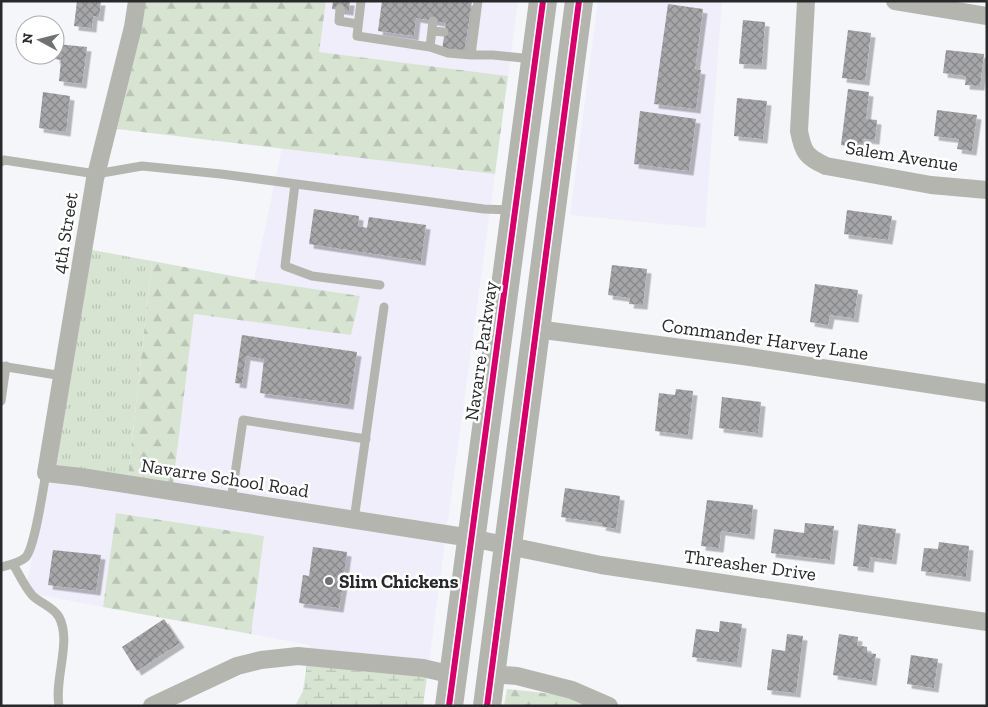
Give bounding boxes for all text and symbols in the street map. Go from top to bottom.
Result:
north arrow [15,15,65,65]
text: N [19,32,37,45]
street label: Salem Avenue [844,136,960,176]
street label: 4th Street [47,191,83,275]
street label: Navarre Parkway [460,279,502,422]
street label: Commander Harvey Lane [660,313,870,365]
street label: Navarre School Road [139,453,311,503]
street label: Threasher Drive [682,544,818,586]
place label: Slim Chickens [339,570,459,593]
marker: Slim Chickens [323,575,335,587]

